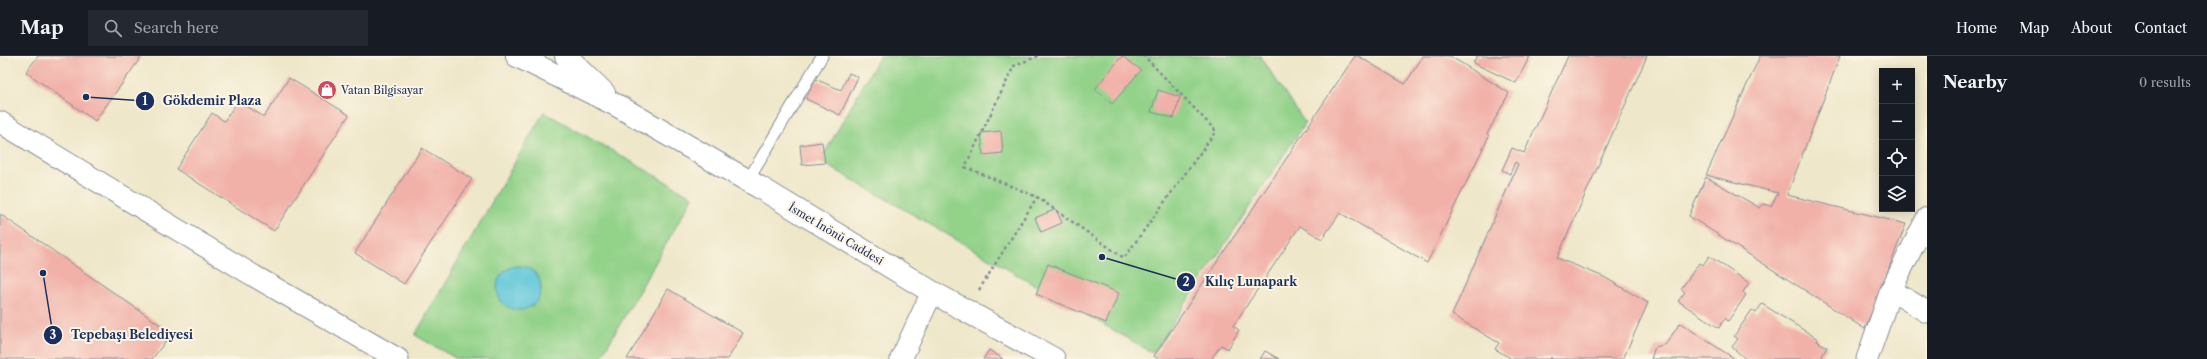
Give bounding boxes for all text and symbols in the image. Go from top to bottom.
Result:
search box [88,10,368,46]
text: Map [20,16,64,39]
icon: search [102,17,124,39]
text: Search here [134,18,219,37]
text: Home [1956,19,1997,37]
text: Map [2019,19,2049,37]
text: About [2071,19,2112,37]
text: Contact [2134,19,2187,37]
map controls [1879,68,1915,212]
button: + [1879,68,1915,104]
text: Nearby [1943,72,2007,92]
text: 0 results [2139,74,2191,90]
shop icon: Vatan Bilgisayar [316,79,338,101]
place label: Vatan Bilgisayar [340,83,424,97]
callout: Gökdemir Plaza [135,89,270,113]
text: 1 [142,93,148,108]
text: Gökdemir Plaza [163,93,262,108]
button: − [1879,104,1915,140]
button: locate [1879,140,1915,176]
button: layers [1879,176,1915,212]
street label: İsmet İnönü Caddesi [786,199,887,268]
callout: Kılıç Lunapark [1176,270,1305,294]
text: 2 [1182,274,1190,289]
text: Kılıç Lunapark [1205,274,1298,289]
callout: Tepebaşı Belediyesi [43,323,201,347]
text: 3 [50,327,57,342]
text: Tepebaşı Belediyesi [71,327,194,342]

